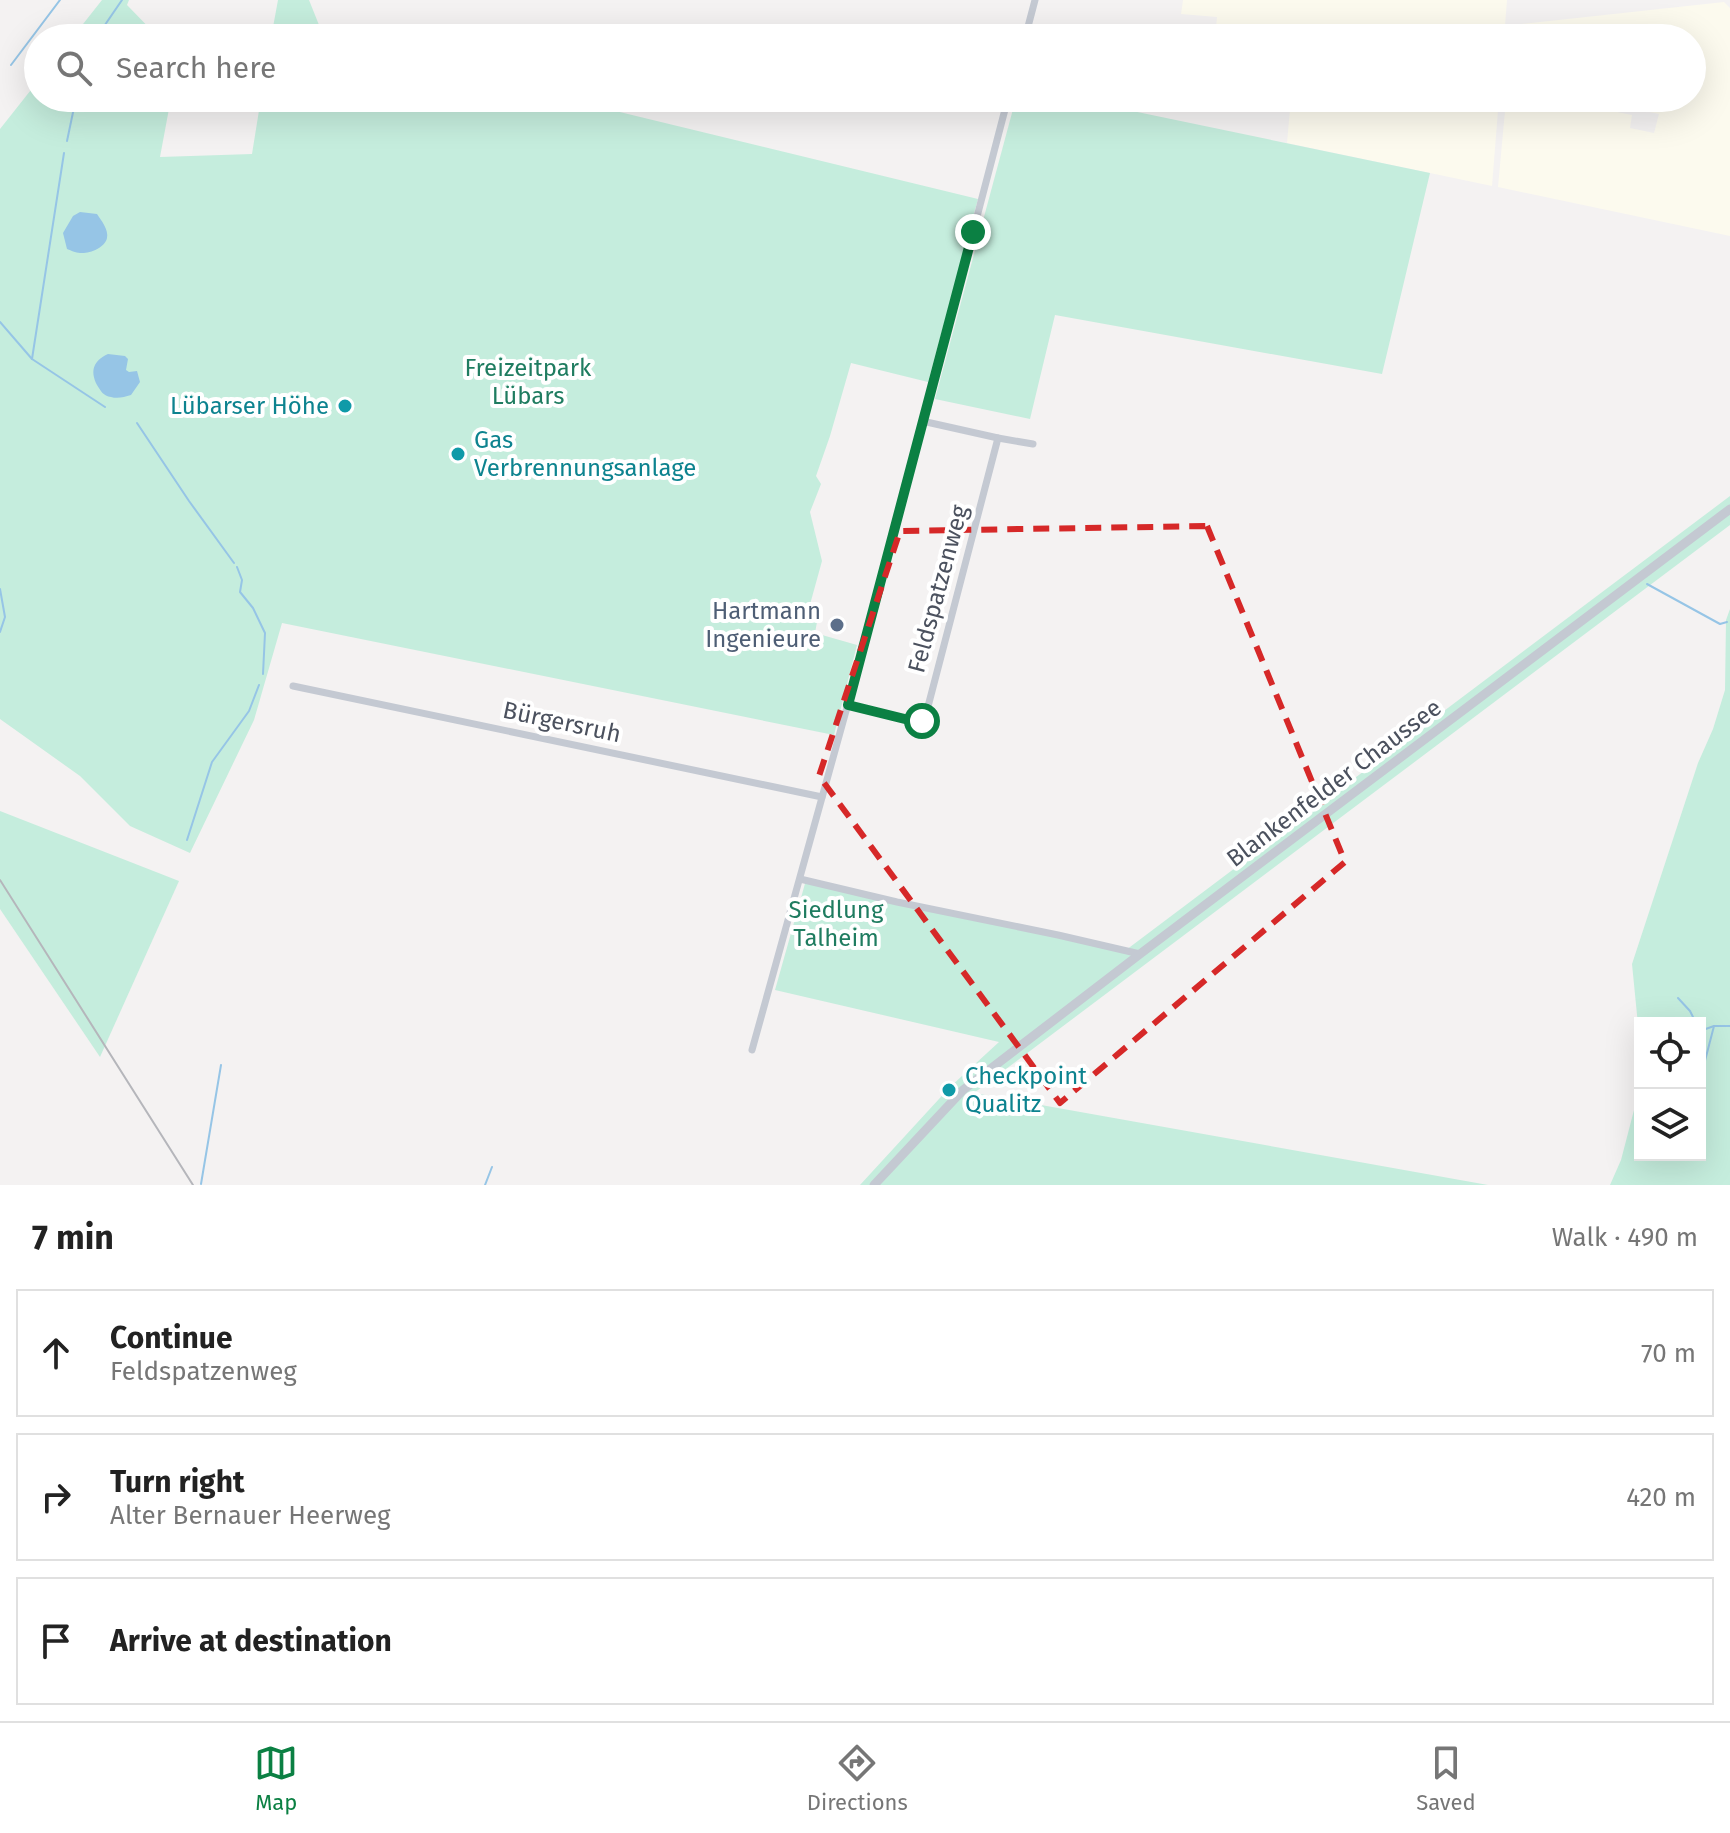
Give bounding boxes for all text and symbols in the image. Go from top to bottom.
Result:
search box [24,24,1706,112]
icon: search [52,46,96,90]
text: Search here [116,50,276,86]
route end [955,214,991,250]
park label: Freizeitpark Lübars [465,354,592,410]
place label: Lübarser Höhe [170,392,329,420]
marker: Lübarser Höhe [336,397,354,415]
place label: Gas Verbrennungsanlage [474,426,696,482]
marker: Gas Verbrennungsanlage [449,445,467,463]
street label: Feldspatzenweg [902,502,974,676]
place label: Hartmann Ingenieure [705,597,821,653]
marker: Hartmann Ingenieure [828,616,846,634]
street label: Blankenfelder Chaussee [1221,693,1447,873]
street label: Bürgersruh [500,696,624,748]
route start [904,703,940,739]
park label: Siedlung Talheim [789,896,884,952]
map controls [1634,1017,1706,1161]
button: locate [1634,1017,1706,1089]
place label: Checkpoint Qualitz [965,1062,1087,1118]
marker: Checkpoint Qualitz [940,1081,958,1099]
button: layers [1634,1089,1706,1161]
text: 7 min [32,1217,114,1258]
text: Walk · 490 m [1552,1222,1698,1253]
text: Continue [110,1320,233,1356]
icon: ahead [34,1331,78,1375]
text: 70 m [1641,1338,1696,1369]
text: Feldspatzenweg [110,1356,297,1387]
text: Turn right [110,1464,245,1500]
icon: right [34,1475,78,1519]
text: 420 m [1626,1482,1696,1513]
text: Alter Bernauer Heerweg [110,1500,391,1531]
icon: arrive [34,1619,78,1663]
text: Arrive at destination [110,1623,392,1659]
tab: Map [254,1741,298,1816]
tab: Directions [807,1741,908,1816]
tab: Saved [1416,1741,1476,1816]

